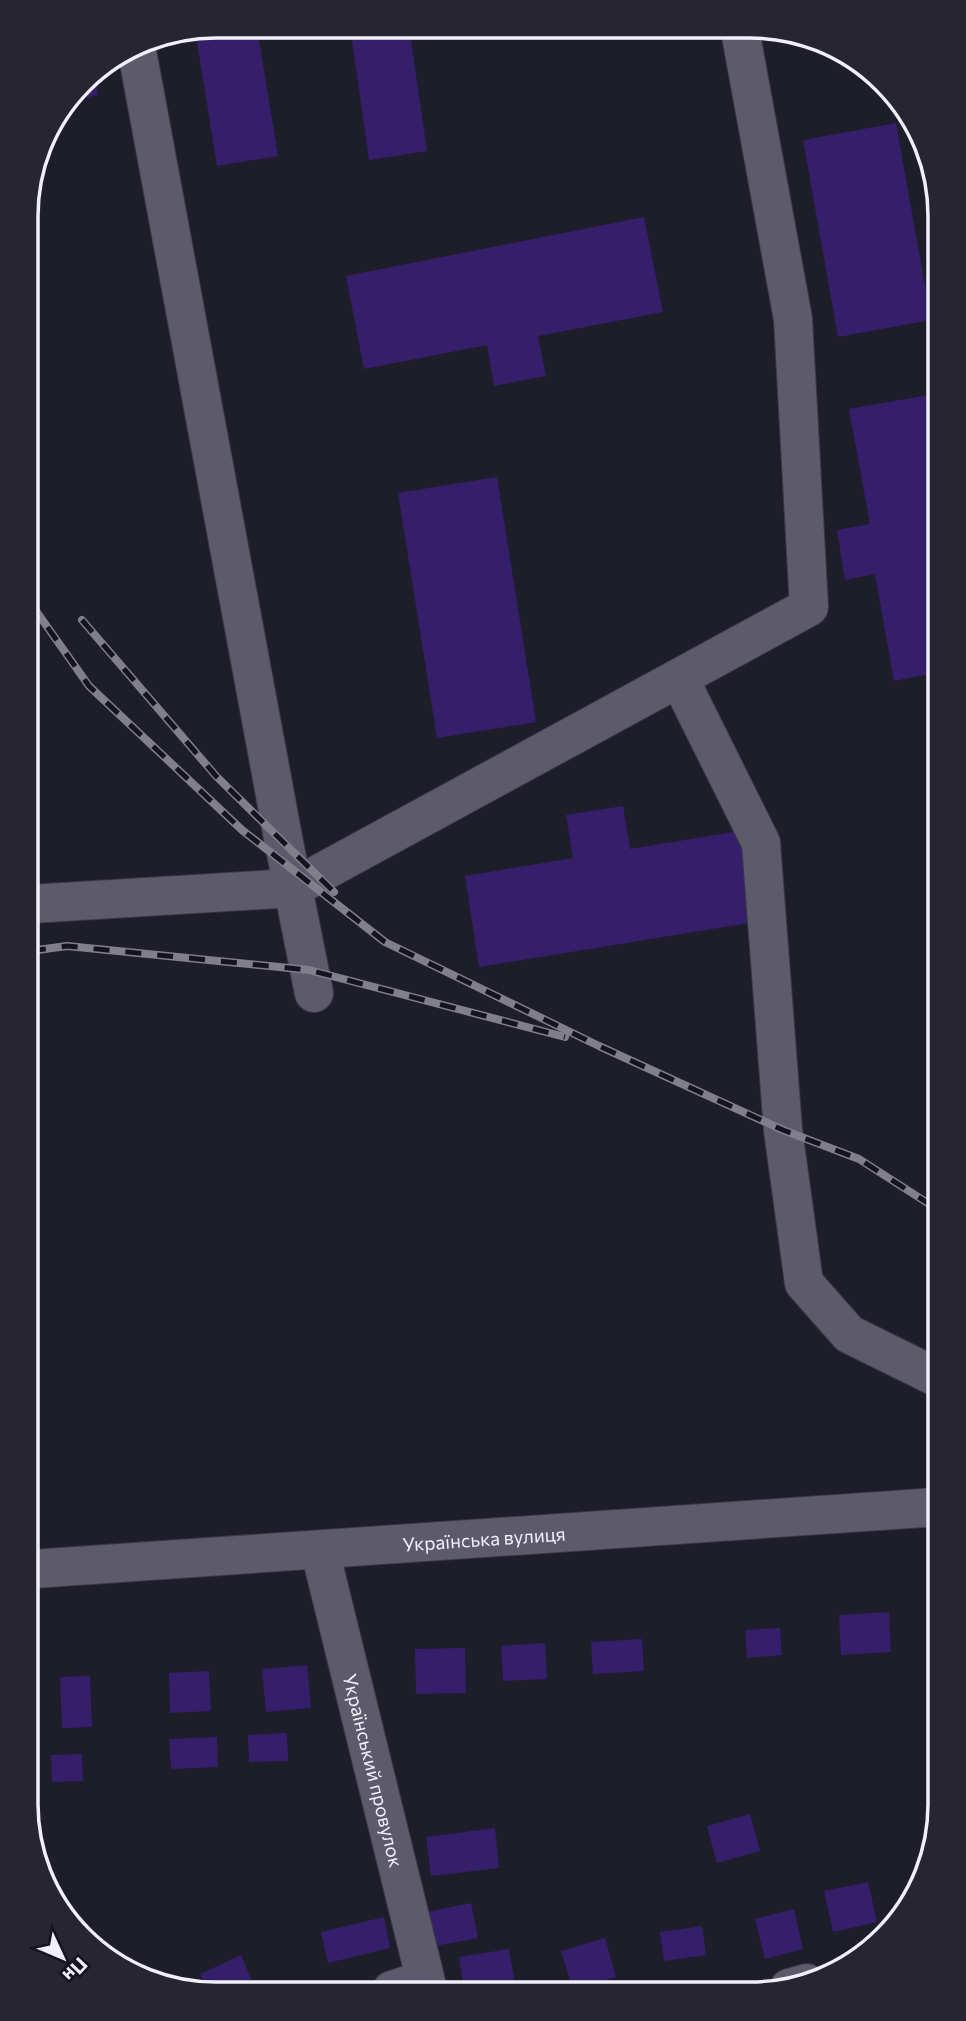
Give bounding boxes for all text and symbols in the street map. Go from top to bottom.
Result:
street label: Українська вулиця [402,1521,566,1555]
street label: Український провулок [339,1671,409,1870]
north arrow [28,1923,98,1993]
text: Пн [59,1953,93,1987]

